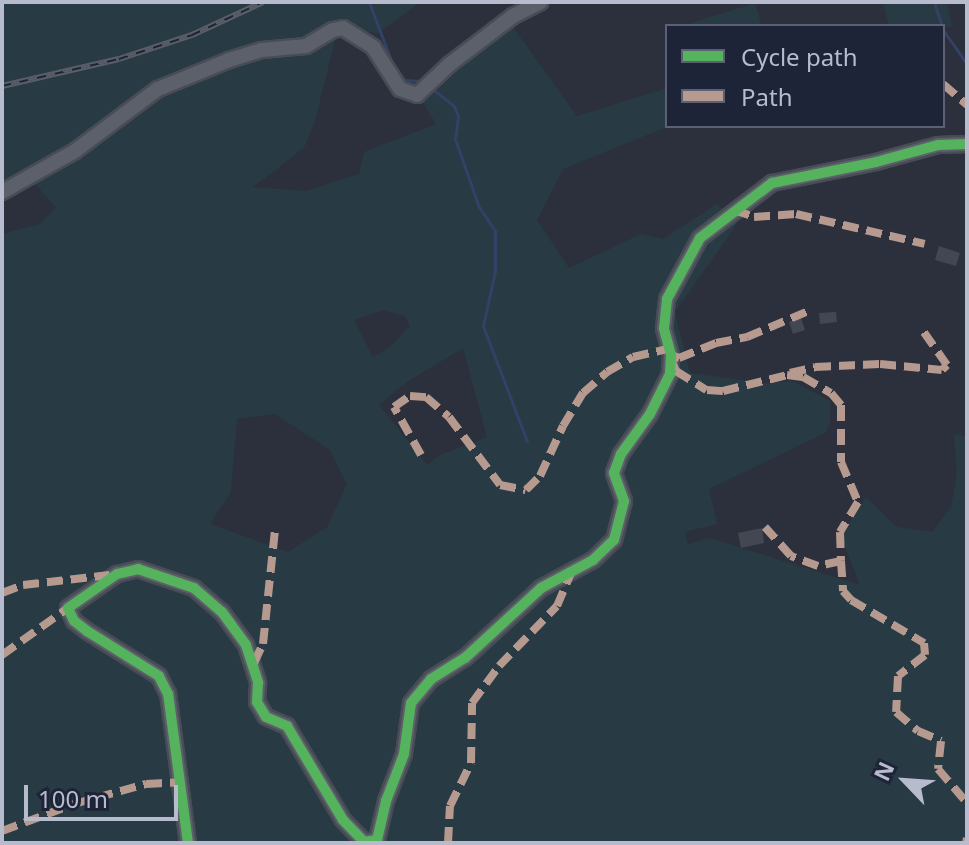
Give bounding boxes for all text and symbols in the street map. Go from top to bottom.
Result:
legend [665,24,945,128]
text: Cycle path [741,40,858,73]
text: Path [741,80,792,113]
north arrow [865,741,945,821]
text: N [866,756,901,785]
scale bar [28,769,182,819]
text: 100 m [38,782,108,815]

